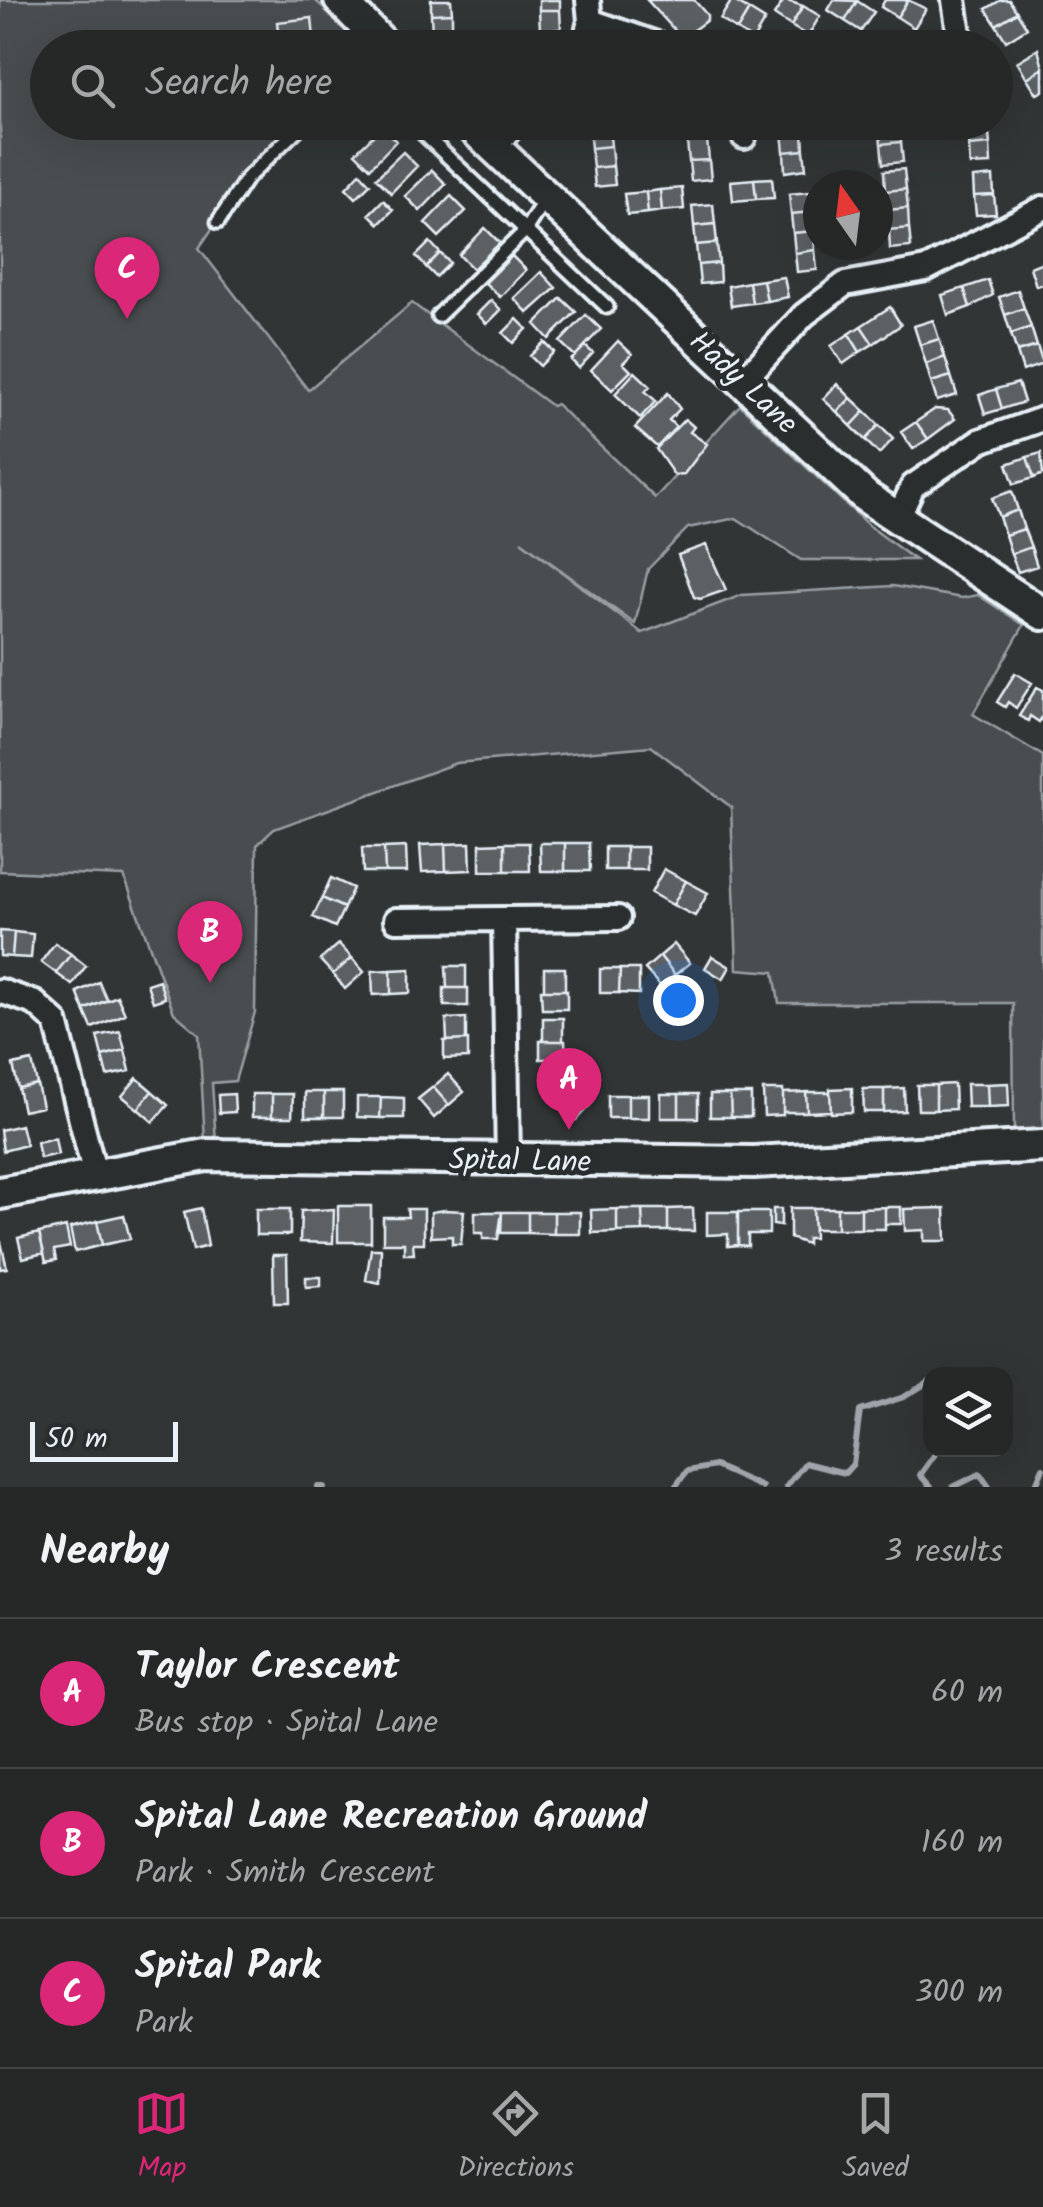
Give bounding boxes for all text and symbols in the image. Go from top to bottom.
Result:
search box [30,30,1013,140]
text: Search here [145,55,332,115]
icon: search [65,58,120,113]
north arrow [803,170,893,260]
pin: C [94,236,160,319]
street label: Hady Lane [677,320,808,447]
pin: B [178,900,242,983]
your location [653,975,704,1026]
pin: A [536,1048,602,1130]
street label: Spital Lane [448,1137,592,1187]
map controls [923,1367,1013,1457]
button: layers [923,1367,1013,1457]
scale bar [30,1417,178,1462]
text: 50 m [45,1417,108,1462]
text: Nearby [40,1519,169,1586]
text: 3 results [884,1527,1003,1578]
text: Taylor Crescent [135,1638,399,1698]
text: A [62,1668,83,1719]
text: 60 m [931,1668,1003,1719]
text: Bus stop · Spital Lane [135,1698,438,1749]
text: Spital Lane Recreation Ground [135,1788,647,1848]
text: B [63,1818,82,1869]
text: 160 m [921,1818,1003,1869]
text: Park · Smith Crescent [135,1848,435,1899]
text: Spital Park [135,1938,320,1998]
text: C [63,1968,82,2019]
text: 300 m [914,1968,1003,2019]
text: Park [135,1998,193,2049]
tab: Map [134,2086,189,2191]
tab: Directions [458,2086,574,2191]
tab: Saved [842,2086,909,2191]

